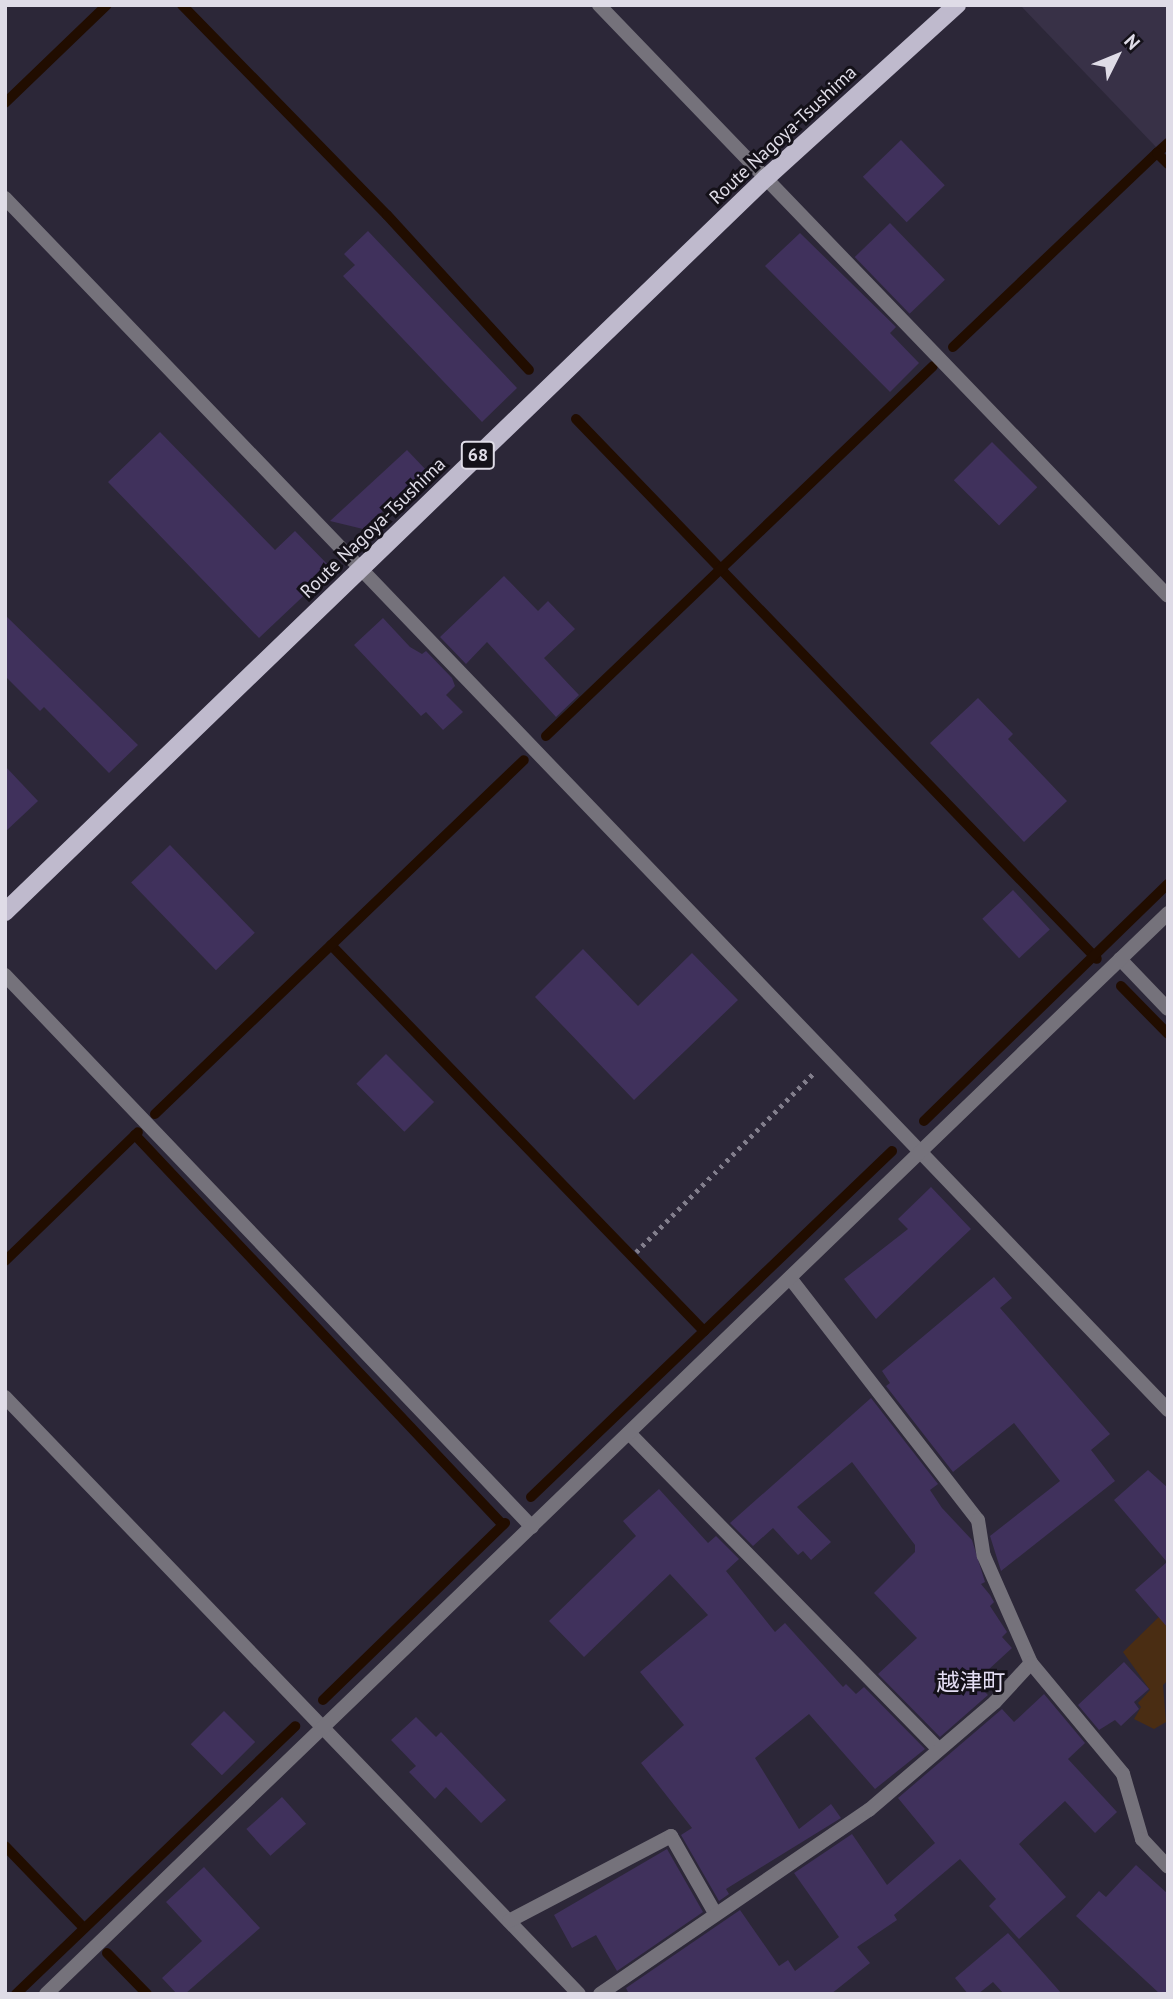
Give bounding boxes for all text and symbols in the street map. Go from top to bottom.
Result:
north arrow [1082,21,1152,91]
text: N [1119,29,1145,54]
street label: Route Nagoya-Tsushima [705,61,861,209]
road number: 68 [461,440,496,470]
street label: Route Nagoya-Tsushima [296,453,450,603]
district label: 越津町 [937,1668,1005,1696]

